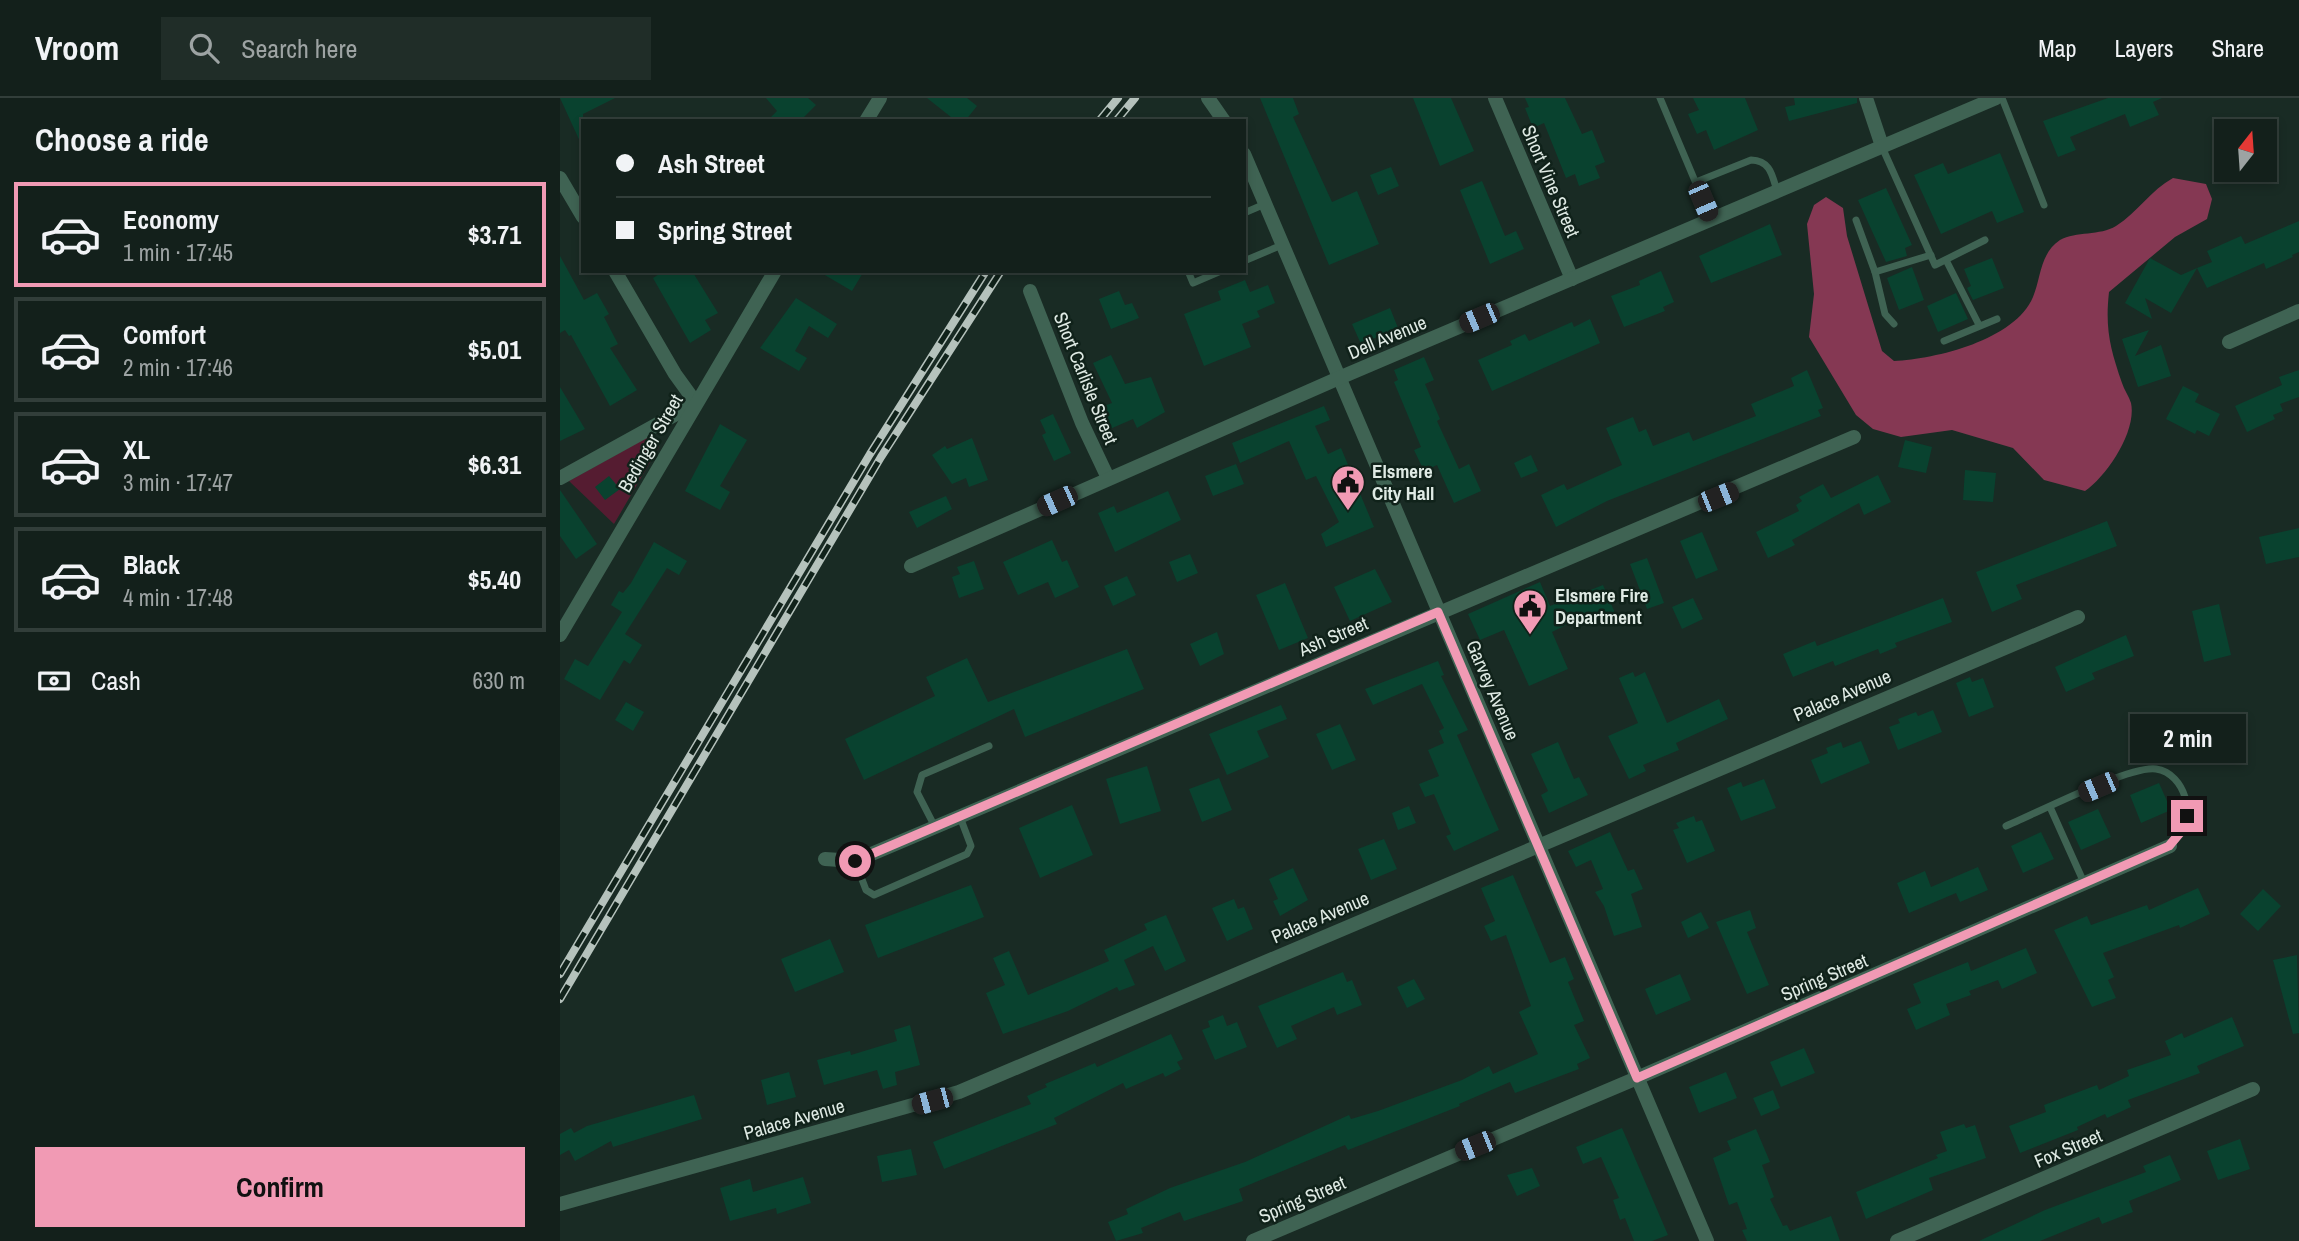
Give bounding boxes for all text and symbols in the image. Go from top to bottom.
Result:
search box [161,17,651,80]
text: Vroom [35,26,119,70]
icon: search [185,29,223,67]
text: Search here [241,31,357,66]
text: Map [2038,32,2076,64]
text: Layers [2114,32,2173,64]
text: Share [2211,32,2264,64]
text: Choose a ride [35,118,209,161]
north arrow [2214,119,2277,182]
map controls [2214,119,2277,182]
street label: Short Vine Street [1516,121,1587,242]
text: Ash Street [658,146,765,181]
car [1686,178,1721,224]
text: Economy [123,202,219,237]
icon: car [39,203,102,266]
text: Spring Street [658,213,792,248]
text: $3.71 [468,217,521,252]
text: 1 min · 17:45 [123,237,233,268]
car [1456,300,1503,336]
street label: Short Carlisle Street [1048,308,1125,449]
street label: Dell Avenue [1344,309,1430,365]
text: Comfort [123,317,206,352]
icon: car [39,318,102,381]
text: $5.01 [468,332,521,367]
text: 2 min · 17:46 [123,352,233,383]
street label: Bedinger Street [611,389,689,497]
text: XL [123,432,150,467]
icon: car [39,433,102,496]
text: $6.31 [468,447,521,482]
place label: Elsmere City Hall [1372,458,1434,506]
public building icon: Elsmere City Hall [1329,463,1367,512]
text: 3 min · 17:47 [123,467,233,498]
car [1695,479,1742,515]
car [1034,483,1081,519]
text: Black [123,547,180,582]
icon: car [39,548,102,611]
text: $5.40 [468,562,521,597]
text: 4 min · 17:48 [123,582,233,613]
place label: Elsmere Fire Department [1555,582,1649,630]
public building icon: Elsmere Fire Department [1511,587,1549,636]
street label: Ash Street [1294,610,1372,663]
street label: Garvey Avenue [1460,636,1526,744]
icon: cash [35,662,73,700]
text: Cash [91,663,141,698]
street label: Palace Avenue [1789,663,1895,727]
text: 630 m [473,665,525,696]
callout: 2 min [2129,714,2245,764]
text: 2 min [2163,723,2213,754]
car [2075,769,2122,805]
route end [2171,800,2203,832]
route start [839,845,871,877]
street label: Palace Avenue [1267,885,1373,949]
street label: Spring Street [1777,947,1872,1007]
car [909,1085,956,1117]
street label: Palace Avenue [741,1092,847,1146]
street label: Fox Street [2030,1122,2106,1174]
car [1452,1128,1499,1164]
button: Confirm [35,1147,525,1227]
street label: Spring Street [1255,1169,1350,1229]

